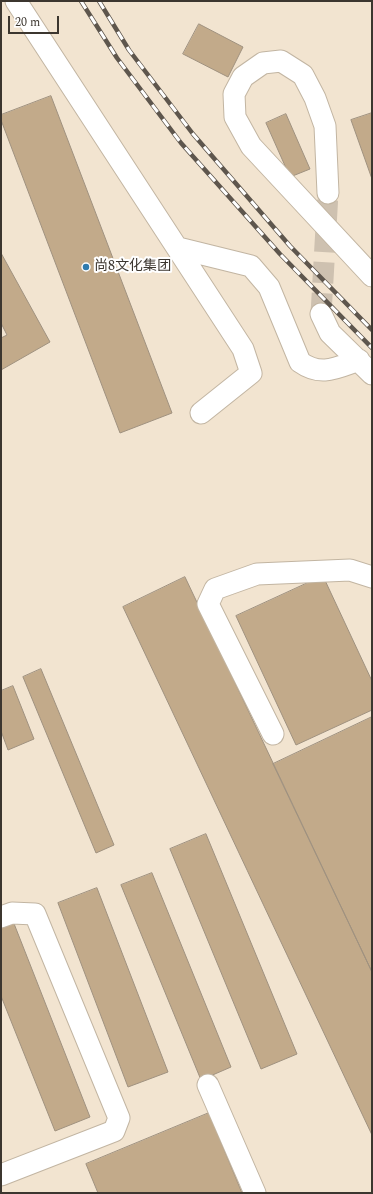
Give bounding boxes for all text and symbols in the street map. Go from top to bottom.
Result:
scale bar [10,8,61,34]
text: 20 m [15,13,40,32]
place label: 尚8文化集团 [94,259,171,275]
marker: 尚8文化集团 [81,262,91,272]

